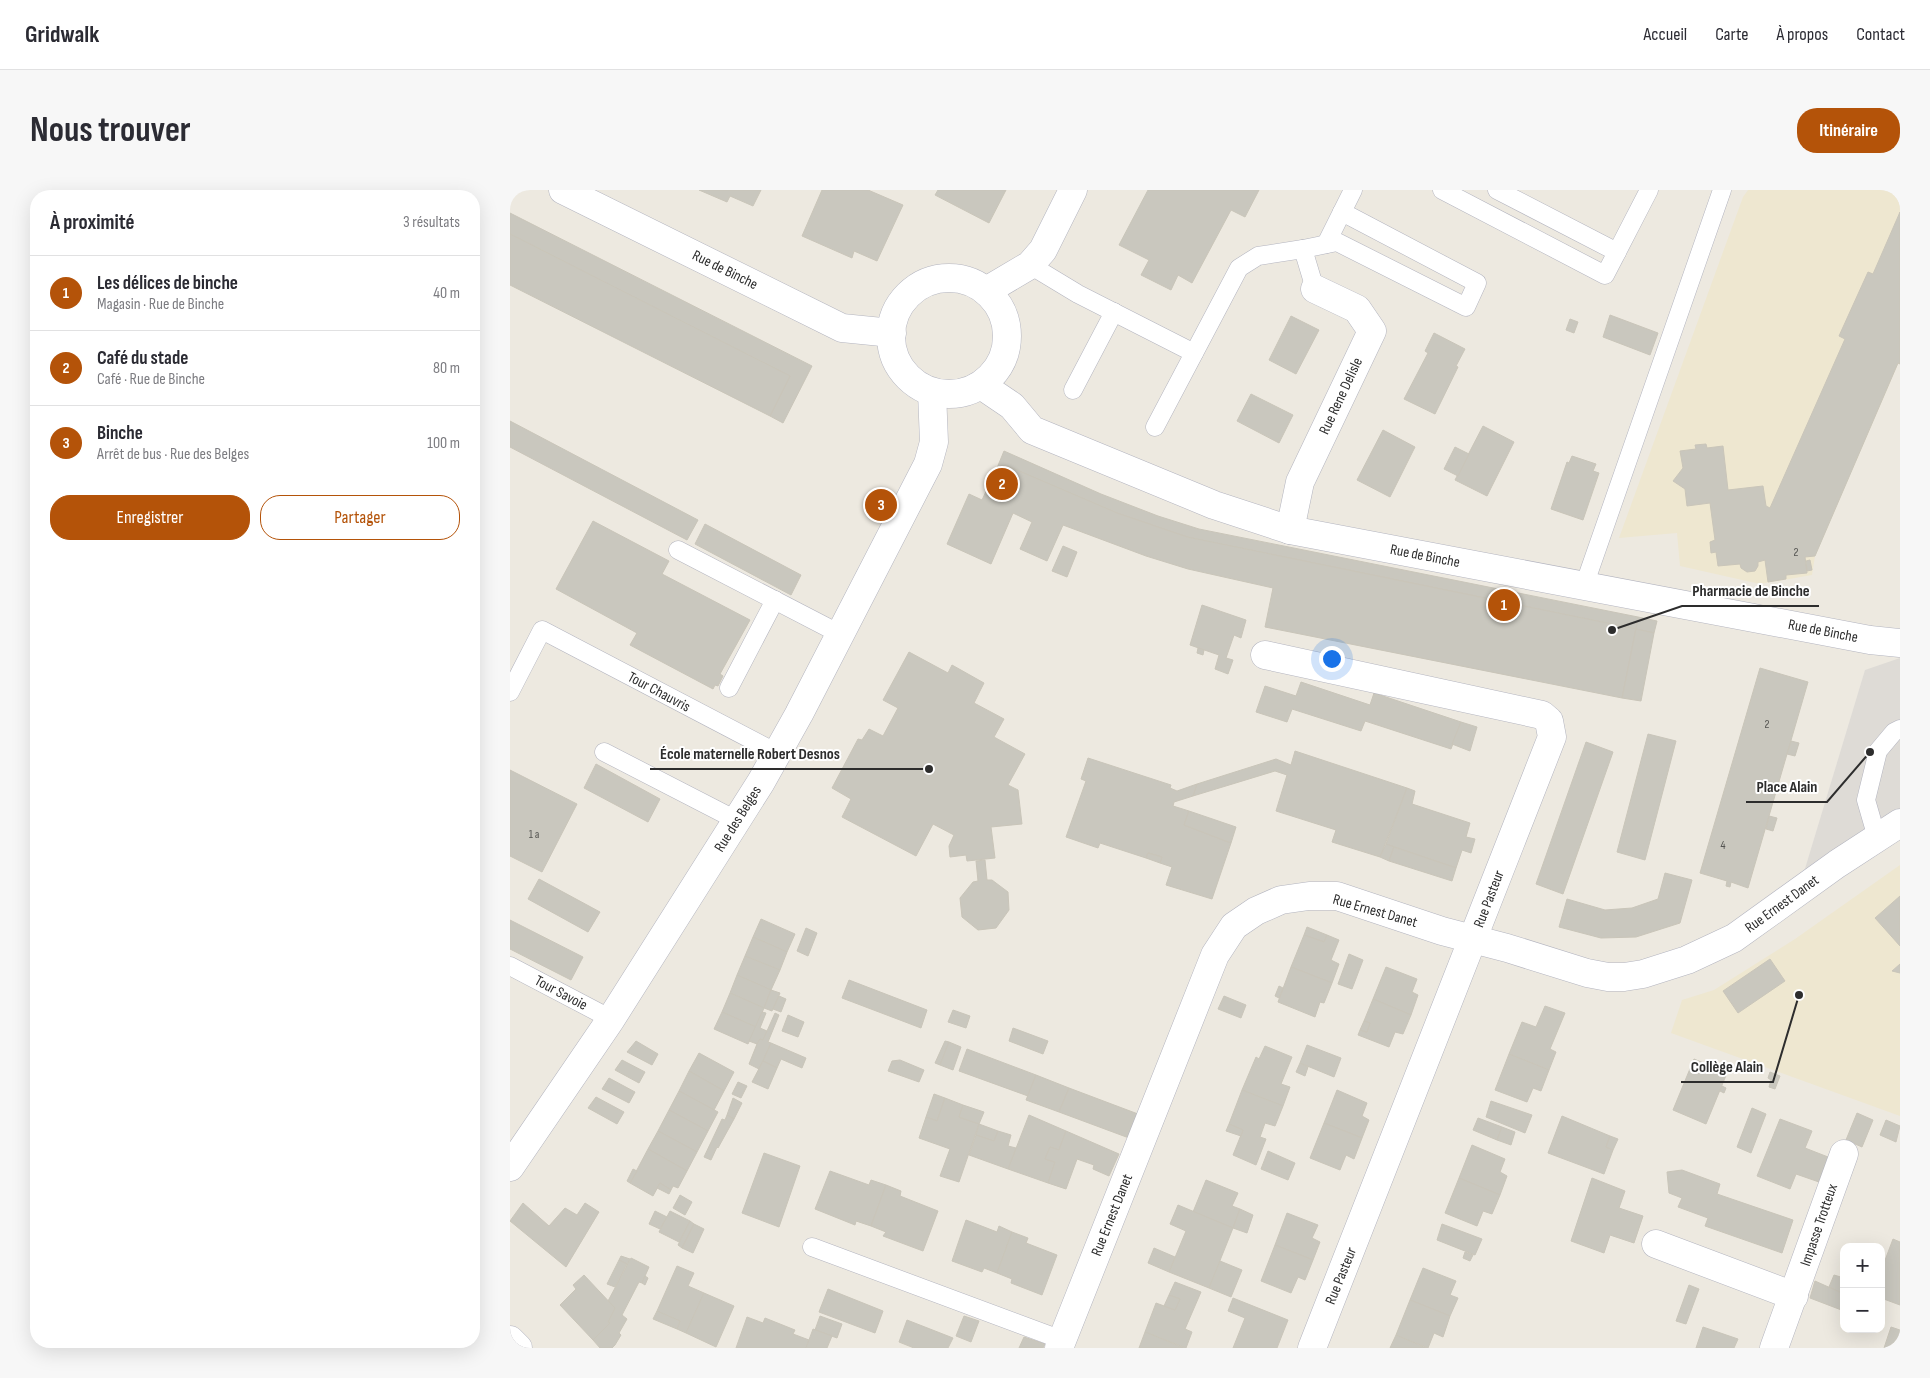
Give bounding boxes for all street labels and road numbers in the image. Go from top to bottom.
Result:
street label: Rue de Binche [689,246,761,294]
street label: Rue Rene Delisle [1315,354,1367,438]
street label: Rue de Binche [1389,540,1461,572]
street label: Rue de Binche [1787,615,1859,647]
street label: Tour Chauvris [624,668,694,716]
street label: Rue des Belges [710,782,766,856]
street label: Rue Pasteur [1469,867,1509,930]
street label: Rue Ernest Danet [1741,871,1823,937]
street label: Rue Ernest Danet [1331,890,1420,932]
street label: Tour Savoie [531,971,591,1015]
street label: Rue Ernest Danet [1087,1171,1137,1259]
street label: Impasse Trotteux [1796,1181,1842,1269]
street label: Rue Pasteur [1321,1244,1361,1307]

